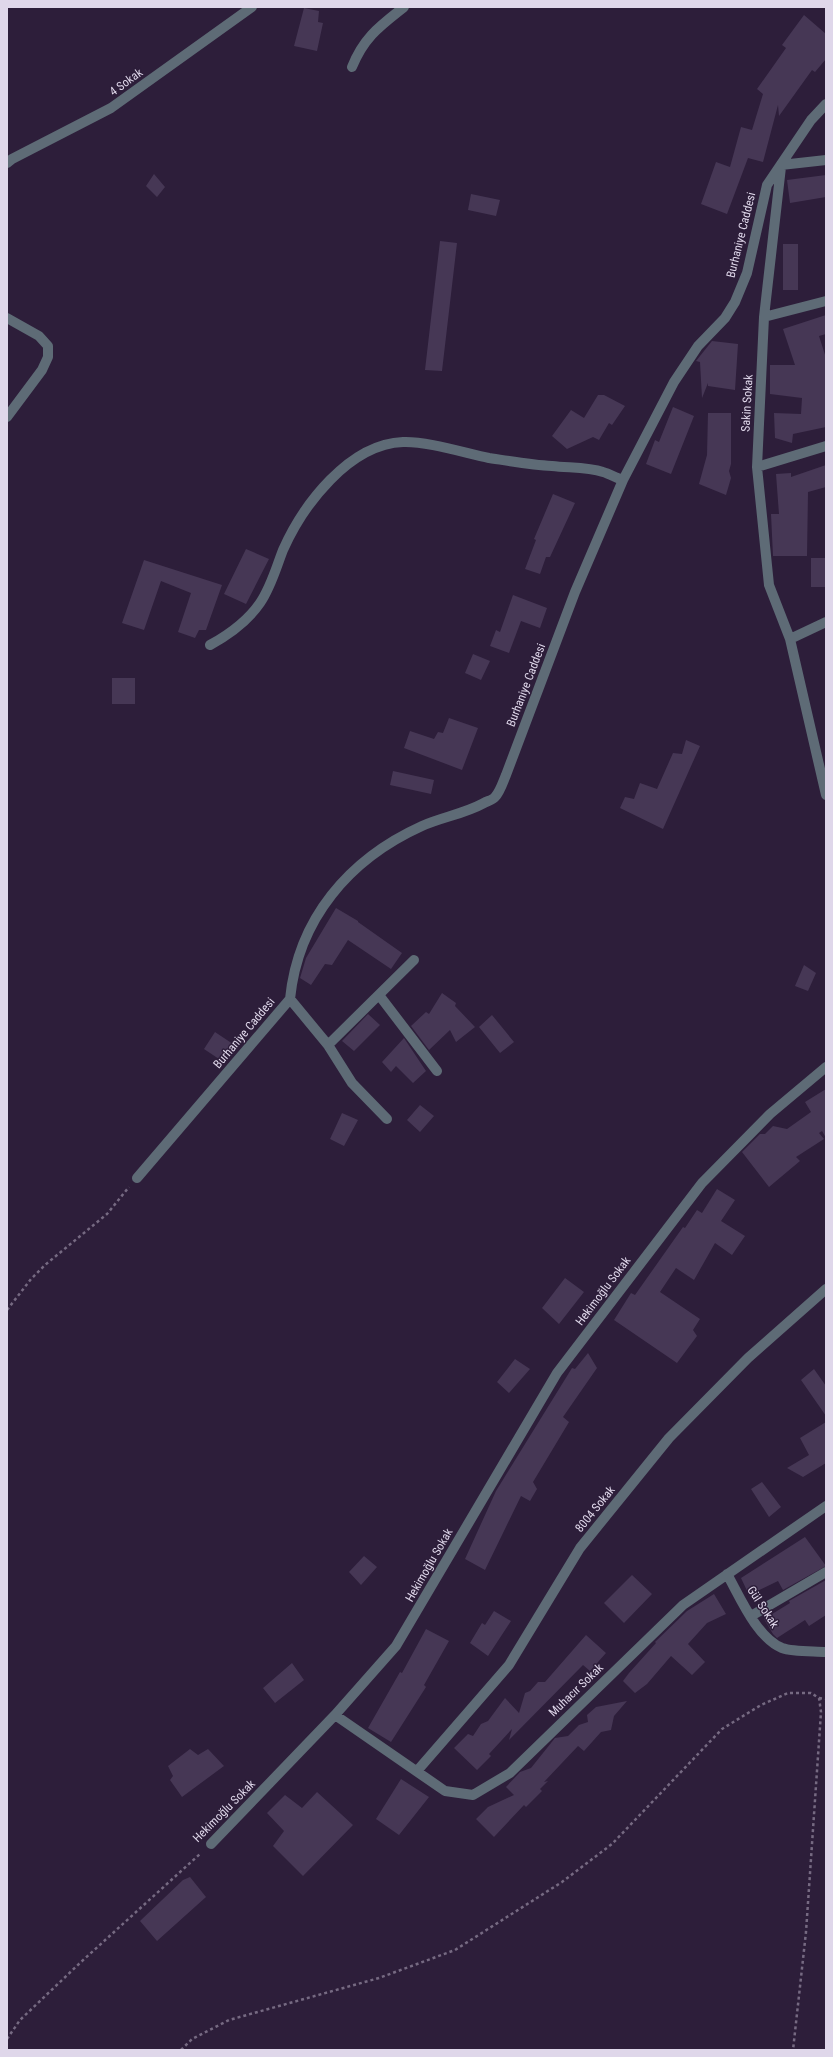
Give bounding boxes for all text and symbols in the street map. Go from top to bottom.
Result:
street label: 4 Sokak [107,65,146,99]
street label: Burhaniye Caddesi [724,191,758,279]
street label: Sakin Sokak [739,373,756,432]
street label: Burhaniye Caddesi [504,642,548,728]
street label: Burhaniye Caddesi [210,995,278,1071]
street label: Hekimoğlu Sokak [573,1253,634,1328]
street label: 8004 Sokak [572,1483,618,1535]
street label: Hekimoğlu Sokak [402,1525,456,1604]
street label: Gül Sokak [744,1583,782,1631]
street label: Muhacır Sokak [546,1660,606,1719]
street label: Hekimoğlu Sokak [190,1777,258,1845]

